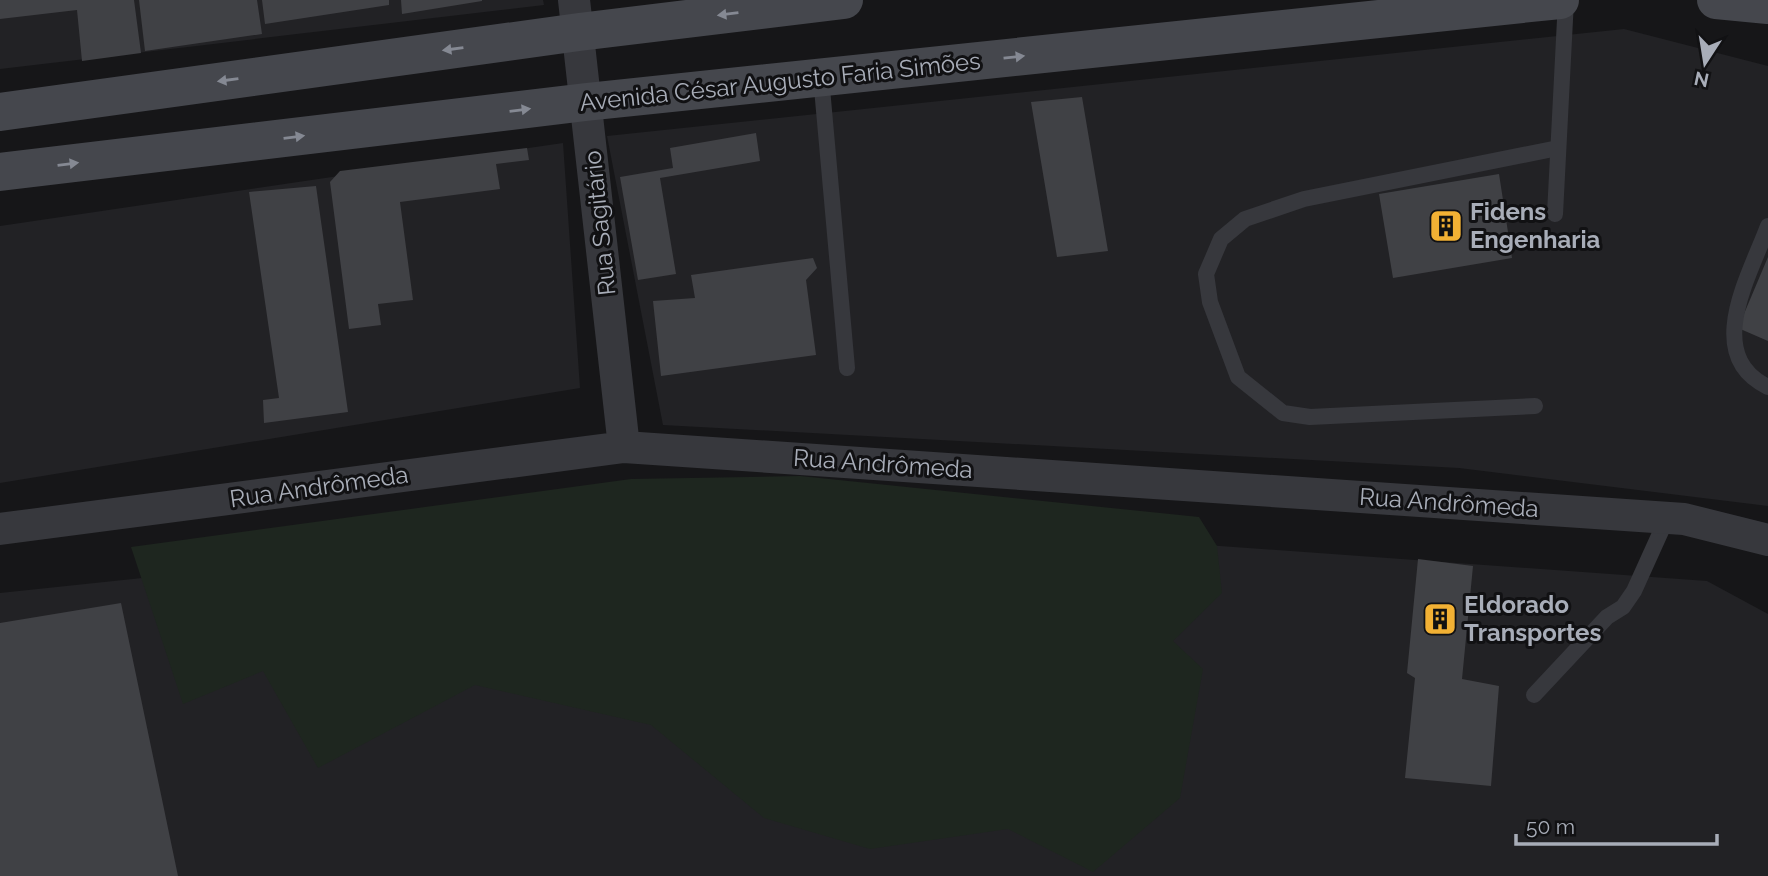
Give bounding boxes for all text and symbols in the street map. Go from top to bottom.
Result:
one-way arrow [717,8,739,19]
north arrow [1670,28,1740,98]
one-way arrow [442,44,464,55]
street label: Avenida César Augusto Faria Simões [578,46,982,117]
one-way arrow [1003,51,1025,62]
text: N [1692,67,1711,92]
one-way arrow [217,75,239,86]
one-way arrow [509,105,531,116]
one-way arrow [283,131,305,142]
street label: Rua Sagitário [577,149,622,297]
one-way arrow [57,158,79,169]
place label: Fidens Engenharia [1470,197,1601,254]
building icon: Fidens Engenharia [1427,207,1465,245]
street label: Rua Andrômeda [792,443,974,484]
street label: Rua Andrômeda [228,460,410,513]
street label: Rua Andrômeda [1358,482,1540,523]
place label: Eldorado Transportes [1464,590,1601,647]
building icon: Eldorado Transportes [1421,600,1459,638]
scale bar [1516,802,1717,846]
text: 50 m [1526,814,1575,839]

